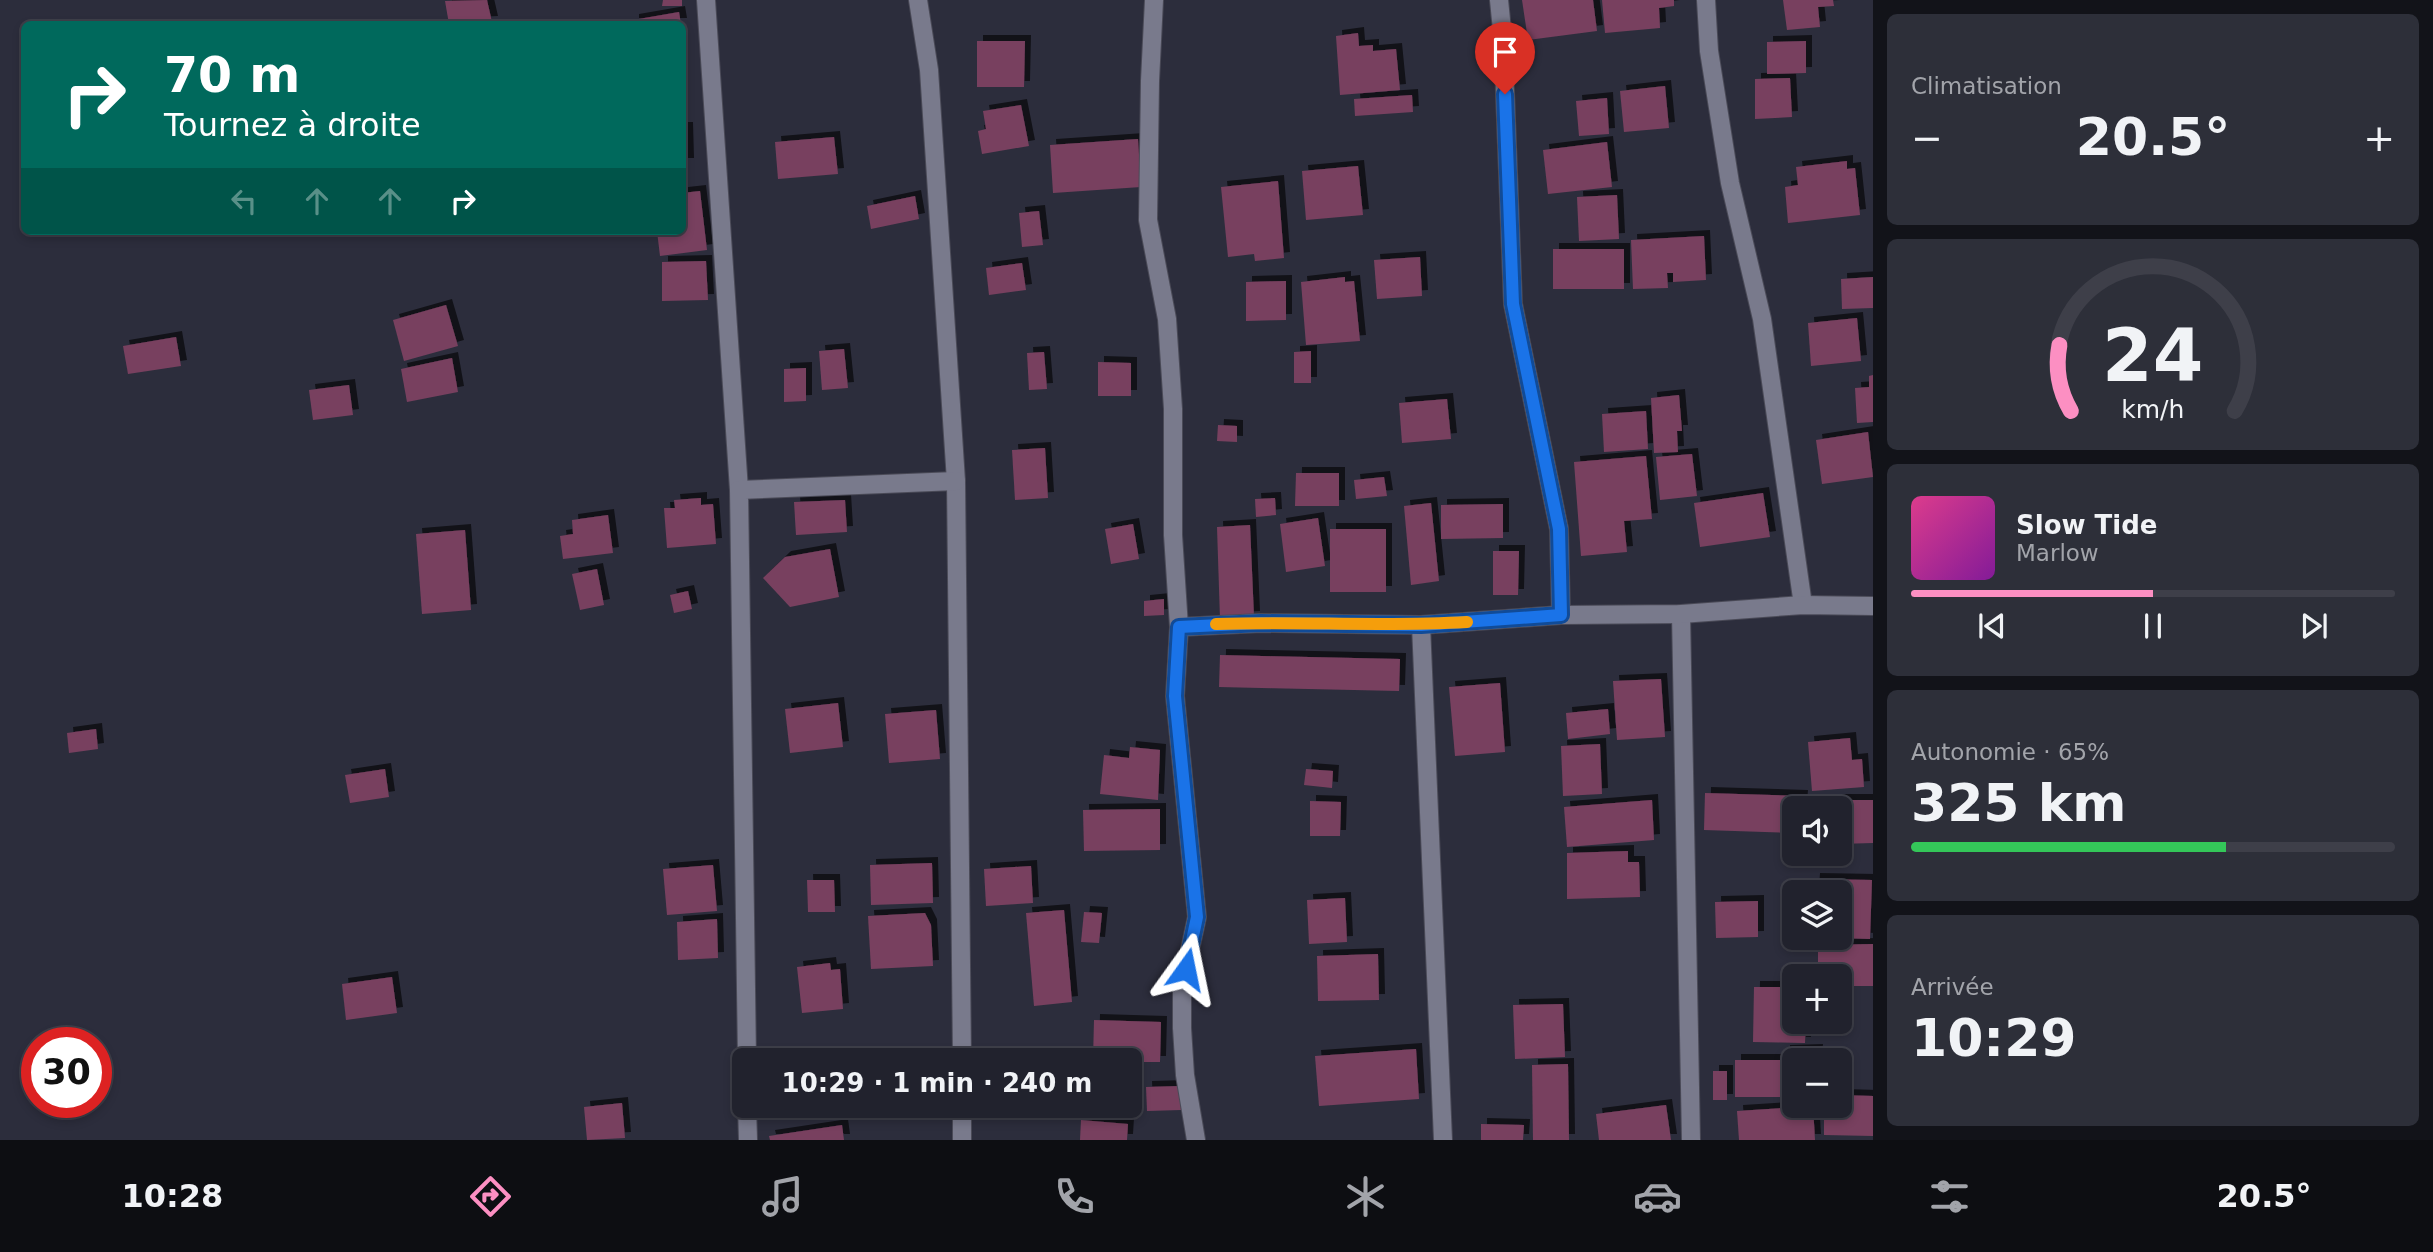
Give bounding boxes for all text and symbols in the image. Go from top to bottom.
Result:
pin [1475,22,1535,94]
icon: arrive [1486,33,1524,71]
text: 70 m [164,47,300,104]
icon: right [49,49,140,140]
text: Climatisation [1911,73,2062,99]
text: Tournez à droite [164,106,421,144]
text: 20.5° [2076,107,2230,167]
text: − [1911,116,1943,160]
text: + [2363,116,2395,160]
icon: left [225,182,263,220]
icon: ahead [298,182,336,220]
icon: ahead [371,182,409,220]
icon: right [444,182,482,220]
text: 24 [2102,313,2204,398]
text: km/h [2121,395,2185,424]
text: Slow Tide [2016,510,2157,540]
text: Marlow [2016,540,2099,566]
icon: previous [1973,607,2011,645]
icon: pause [2134,607,2172,645]
icon: next [2295,607,2333,645]
text: Autonomie · 65% [1911,739,2109,765]
text: 325 km [1911,773,2126,833]
map controls [1782,796,1852,1118]
button: sound [1782,796,1852,866]
button: layers [1782,880,1852,950]
position arrow [1149,932,1223,1006]
button: + [1782,964,1852,1034]
text: Arrivée [1911,974,1994,1000]
text: 10:29 [1911,1008,2077,1068]
speed limit sign: 30 [21,1027,112,1118]
button: − [1782,1048,1852,1118]
text: 10:29 · 1 min · 240 m [782,1068,1092,1098]
icon: directions [466,1172,515,1221]
icon: music [758,1172,807,1221]
icon: phone [1050,1172,1099,1221]
icon: climate [1341,1172,1390,1221]
icon: car [1633,1172,1682,1221]
icon: filters [1925,1172,1974,1221]
text: 10:28 [121,1177,223,1215]
text: 20.5° [2217,1177,2312,1215]

